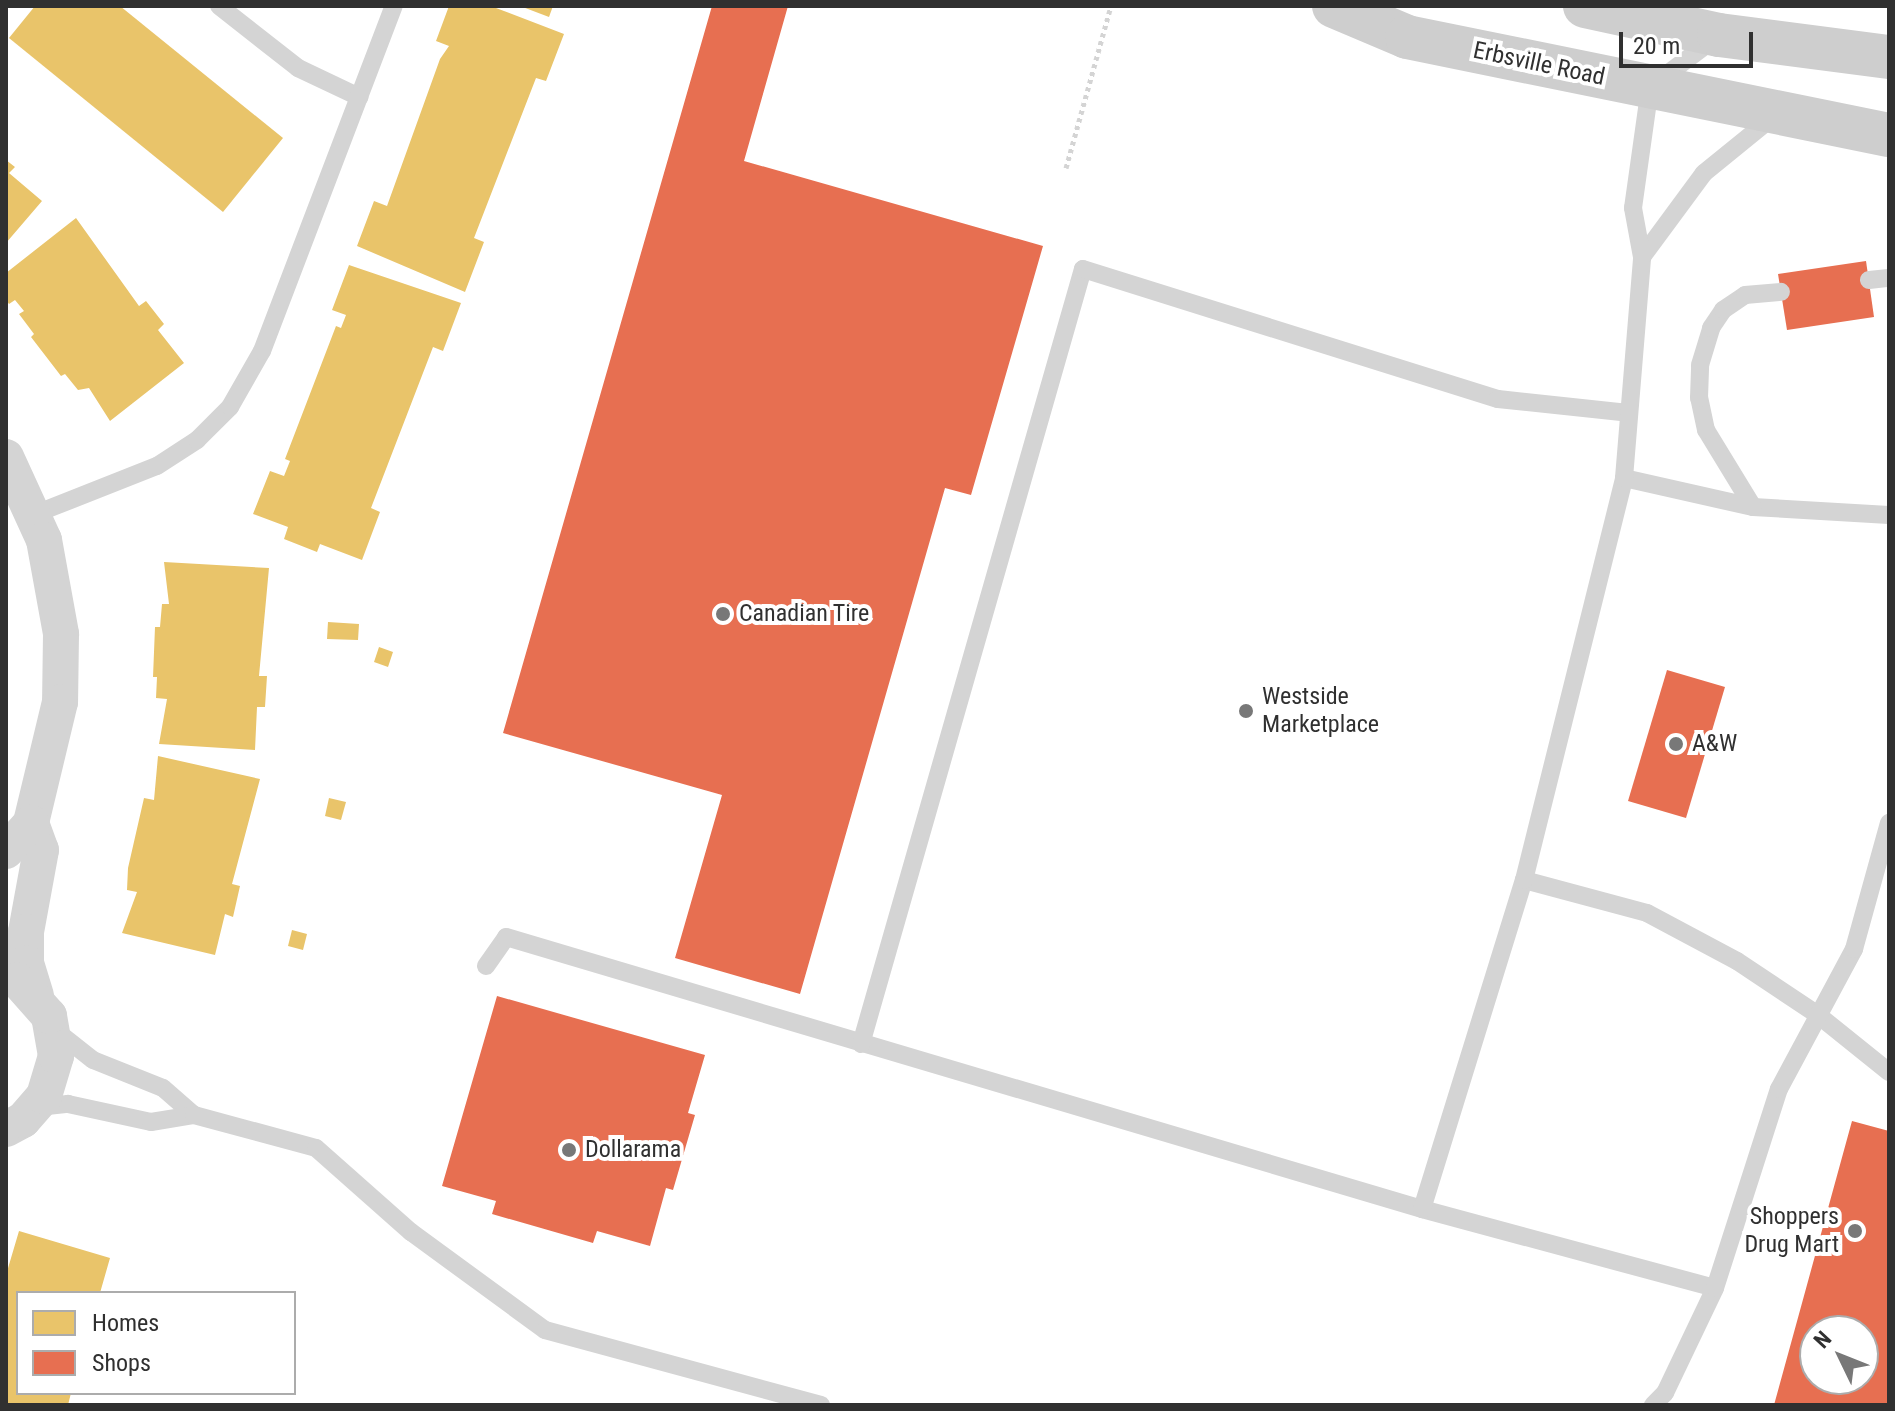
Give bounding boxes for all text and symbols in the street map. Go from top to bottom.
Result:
scale bar [1623,16,1757,66]
text: 20 m [1633,32,1680,60]
street label: Erbsville Road [1471,36,1607,92]
place label: Canadian Tire [739,600,870,628]
marker: Canadian Tire [714,605,732,623]
place label: Westside Marketplace [1262,683,1379,739]
marker: Westside Marketplace [1237,702,1255,720]
place label: A&W [1692,730,1737,758]
marker: A&W [1667,735,1685,753]
place label: Dollarama [585,1136,681,1164]
marker: Dollarama [560,1141,578,1159]
place label: Shoppers Drug Mart [1744,1203,1839,1259]
marker: Shoppers Drug Mart [1846,1222,1864,1240]
legend [16,1291,296,1395]
text: Homes [92,1309,159,1337]
north arrow [1799,1315,1879,1395]
text: N [1809,1326,1836,1353]
text: Shops [92,1349,151,1377]

